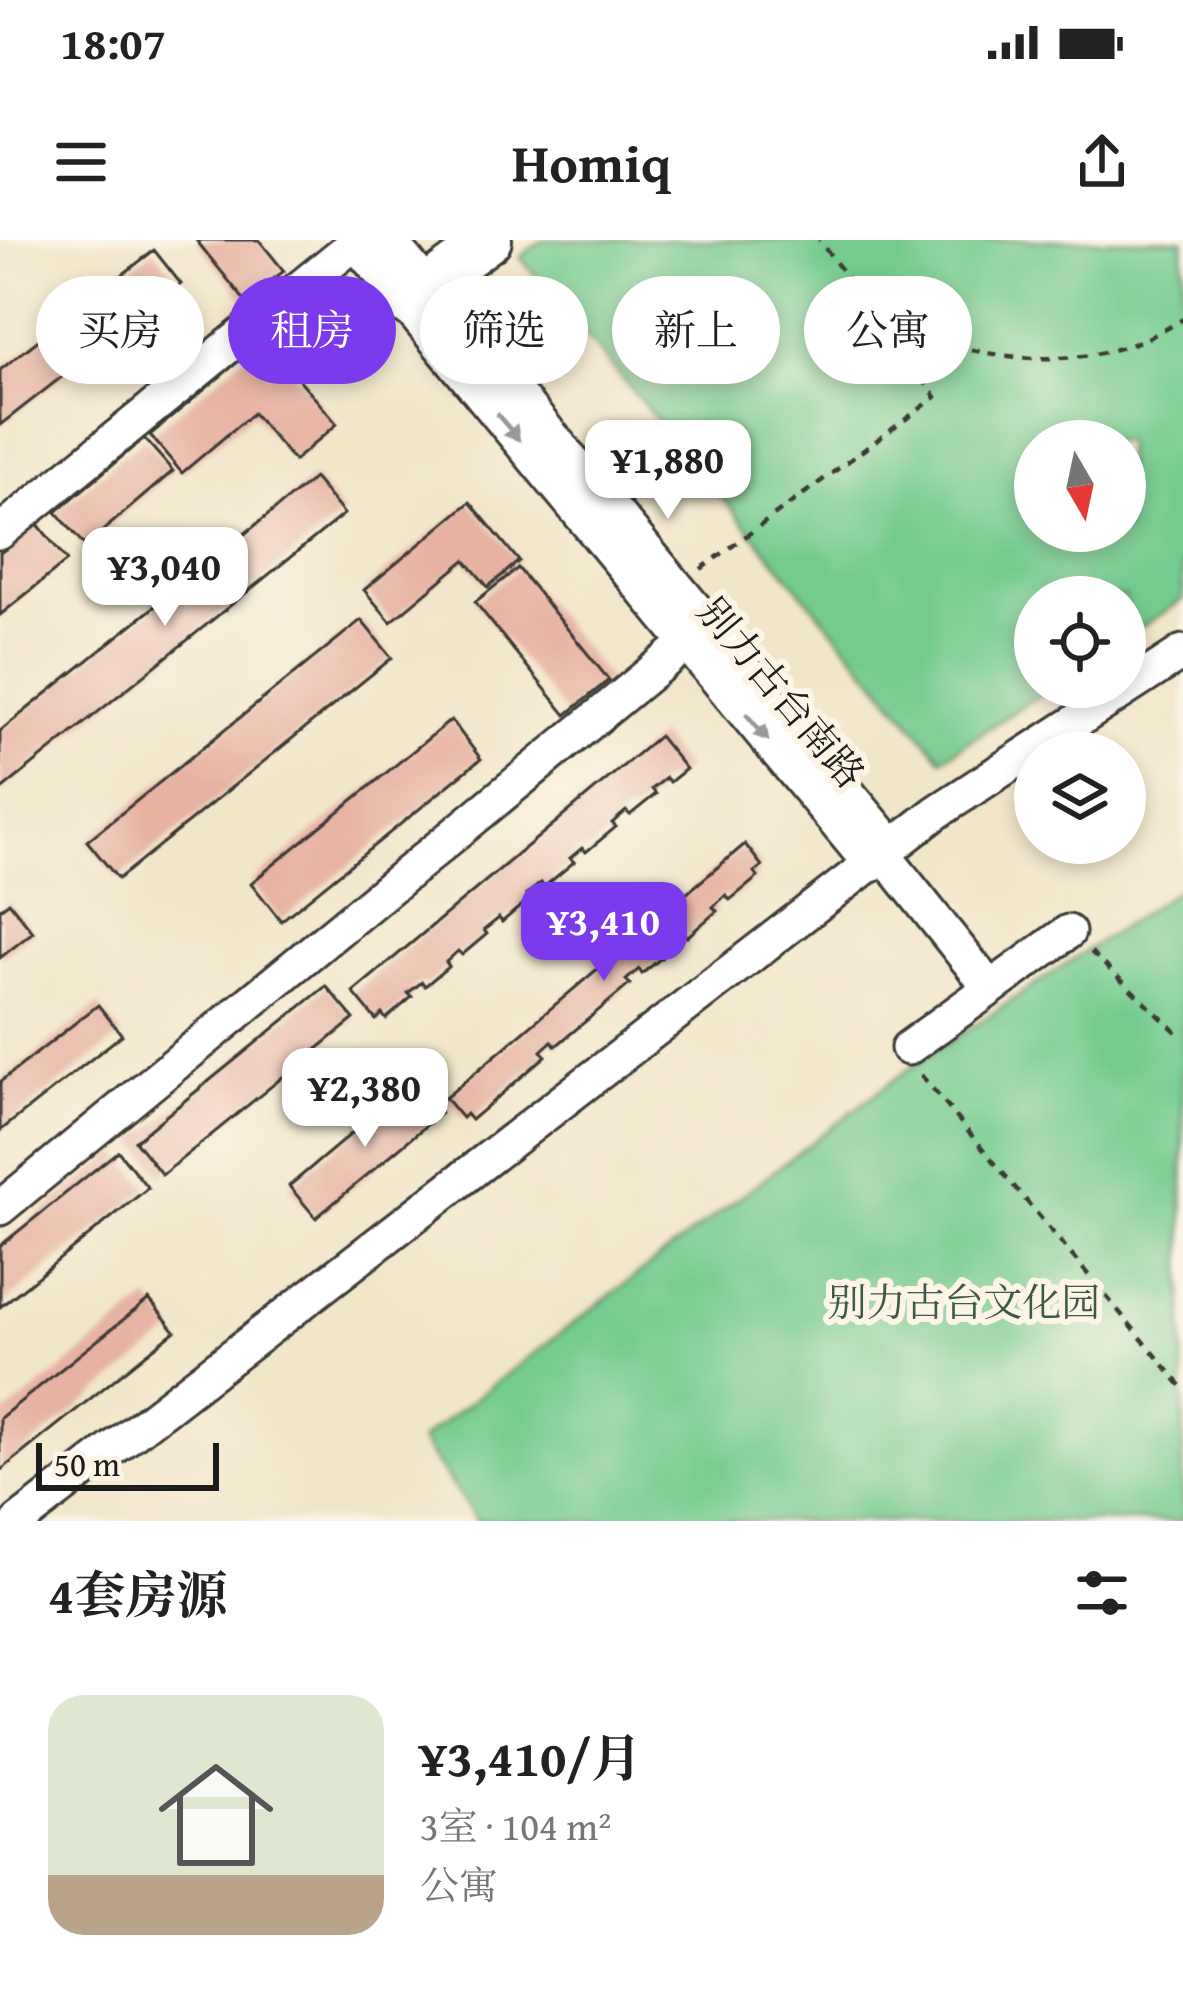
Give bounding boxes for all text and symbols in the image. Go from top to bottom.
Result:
text: 18:07 [60,10,166,75]
text: Homiq [512,123,671,202]
icon: menu [48,129,114,195]
icon: share [1069,129,1135,195]
chip: 买房 [36,276,204,384]
chip: 租房 [228,276,396,384]
chip: 筛选 [420,276,588,384]
chip: 新上 [612,276,780,384]
chip: 公寓 [804,276,972,384]
one-way arrow [494,412,520,442]
pin: ¥1,880 [570,420,766,522]
north arrow [1014,420,1146,552]
map controls [1014,420,1146,864]
text: ¥1,880 [612,430,724,487]
pin: ¥3,040 [67,527,263,629]
text: ¥3,040 [109,537,221,594]
button: locate [1014,576,1146,708]
street label: 别力古台南路 [685,584,879,800]
one-way arrow [743,712,769,742]
button: layers [1014,732,1146,864]
pin: ¥3,410 [506,882,702,984]
text: ¥3,410 [548,892,660,949]
pin: ¥2,380 [267,1048,463,1150]
text: ¥2,380 [309,1058,421,1115]
park label: 别力古台文化园 [827,1273,1101,1330]
scale bar [36,1437,219,1490]
text: 50 m [54,1440,120,1488]
text: 4套房源 [48,1557,227,1632]
icon: filters [1069,1560,1135,1626]
text: ¥3,410/月 [420,1720,642,1795]
icon: home [144,1743,288,1887]
text: 3室 · 104 m² [420,1797,611,1854]
text: 公寓 [420,1856,498,1913]

